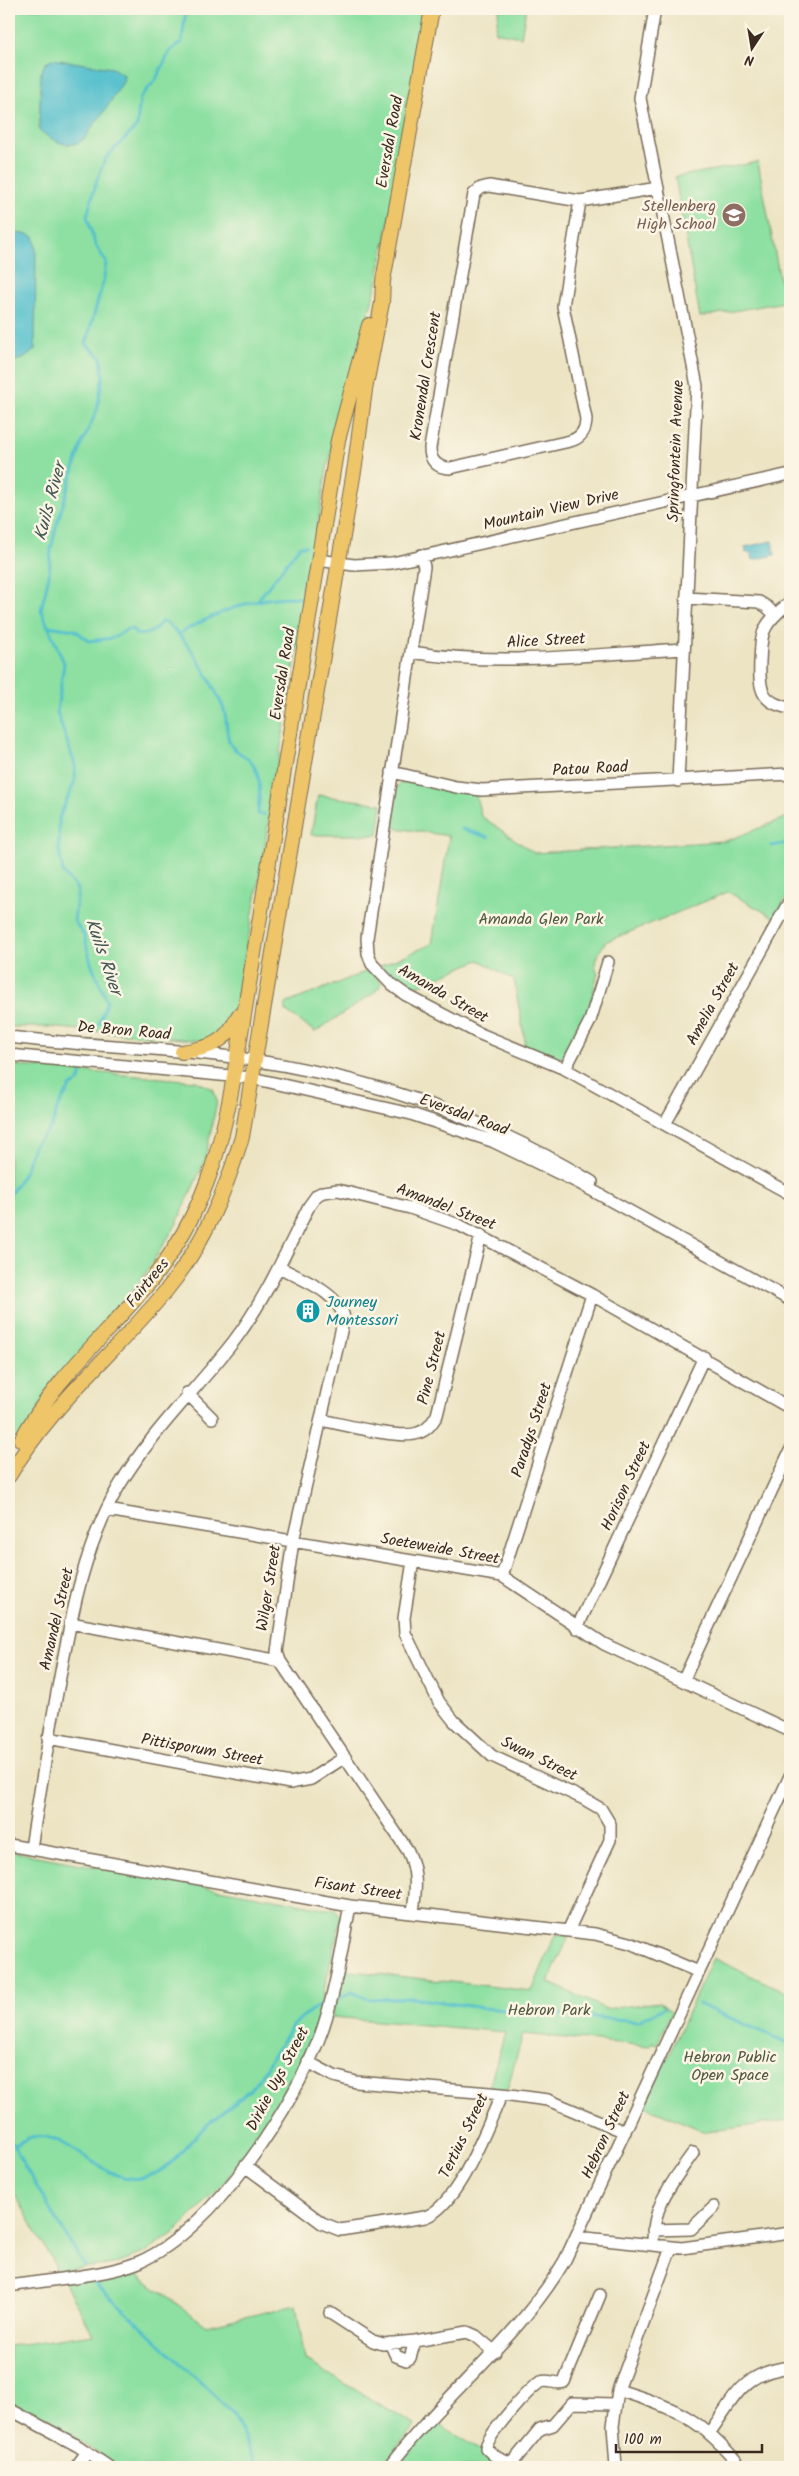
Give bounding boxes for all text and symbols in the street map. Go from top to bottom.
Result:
north arrow [726,22,776,72]
text: N [743,48,756,71]
street label: Eversdal Road [370,93,411,190]
place label: Stellenberg High School [636,194,716,237]
school or university icon: Stellenberg High School [721,202,747,228]
street label: Kronendal Crescent [403,309,449,442]
street label: Springfontein Avenue [661,379,691,523]
water label: Kuils River [27,456,76,544]
street label: Mountain View Drive [481,482,621,538]
street label: Eversdal Road [263,625,303,722]
street label: Alice Street [506,626,587,656]
street label: Patou Road [551,754,630,783]
park label: Amanda Glen Park [478,907,604,932]
water label: Kuils River [76,915,131,1003]
street label: Amelia Street [680,957,747,1050]
street label: Amanda Street [393,958,494,1030]
street label: De Bron Road [76,1014,173,1048]
street label: Eversdal Road [416,1087,513,1143]
street label: Amandel Street [393,1177,500,1238]
street label: Fairtrees [120,1253,176,1313]
place label: Journey Montessori [326,1290,399,1333]
building icon: Journey Montessori [295,1298,321,1324]
street label: Pine Street [411,1328,453,1408]
street label: Paradys Street [505,1379,559,1481]
street label: Horison Street [594,1436,658,1535]
street label: Soeteweide Street [379,1526,502,1572]
street label: Wilger Street [250,1542,288,1633]
street label: Amandel Street [33,1564,81,1673]
street label: Pittisporum Street [139,1727,266,1773]
street label: Swan Street [497,1730,582,1789]
street label: Fisant Street [313,1870,404,1908]
park label: Hebron Park [508,1998,591,2023]
street label: Dirkie Uys Street [240,2022,316,2136]
park label: Hebron Public Open Space [683,2045,777,2088]
street label: Hebron Street [575,2086,638,2183]
street label: Tertius Street [432,2088,496,2183]
scale bar [616,2421,763,2453]
text: 100 m [624,2428,662,2452]

